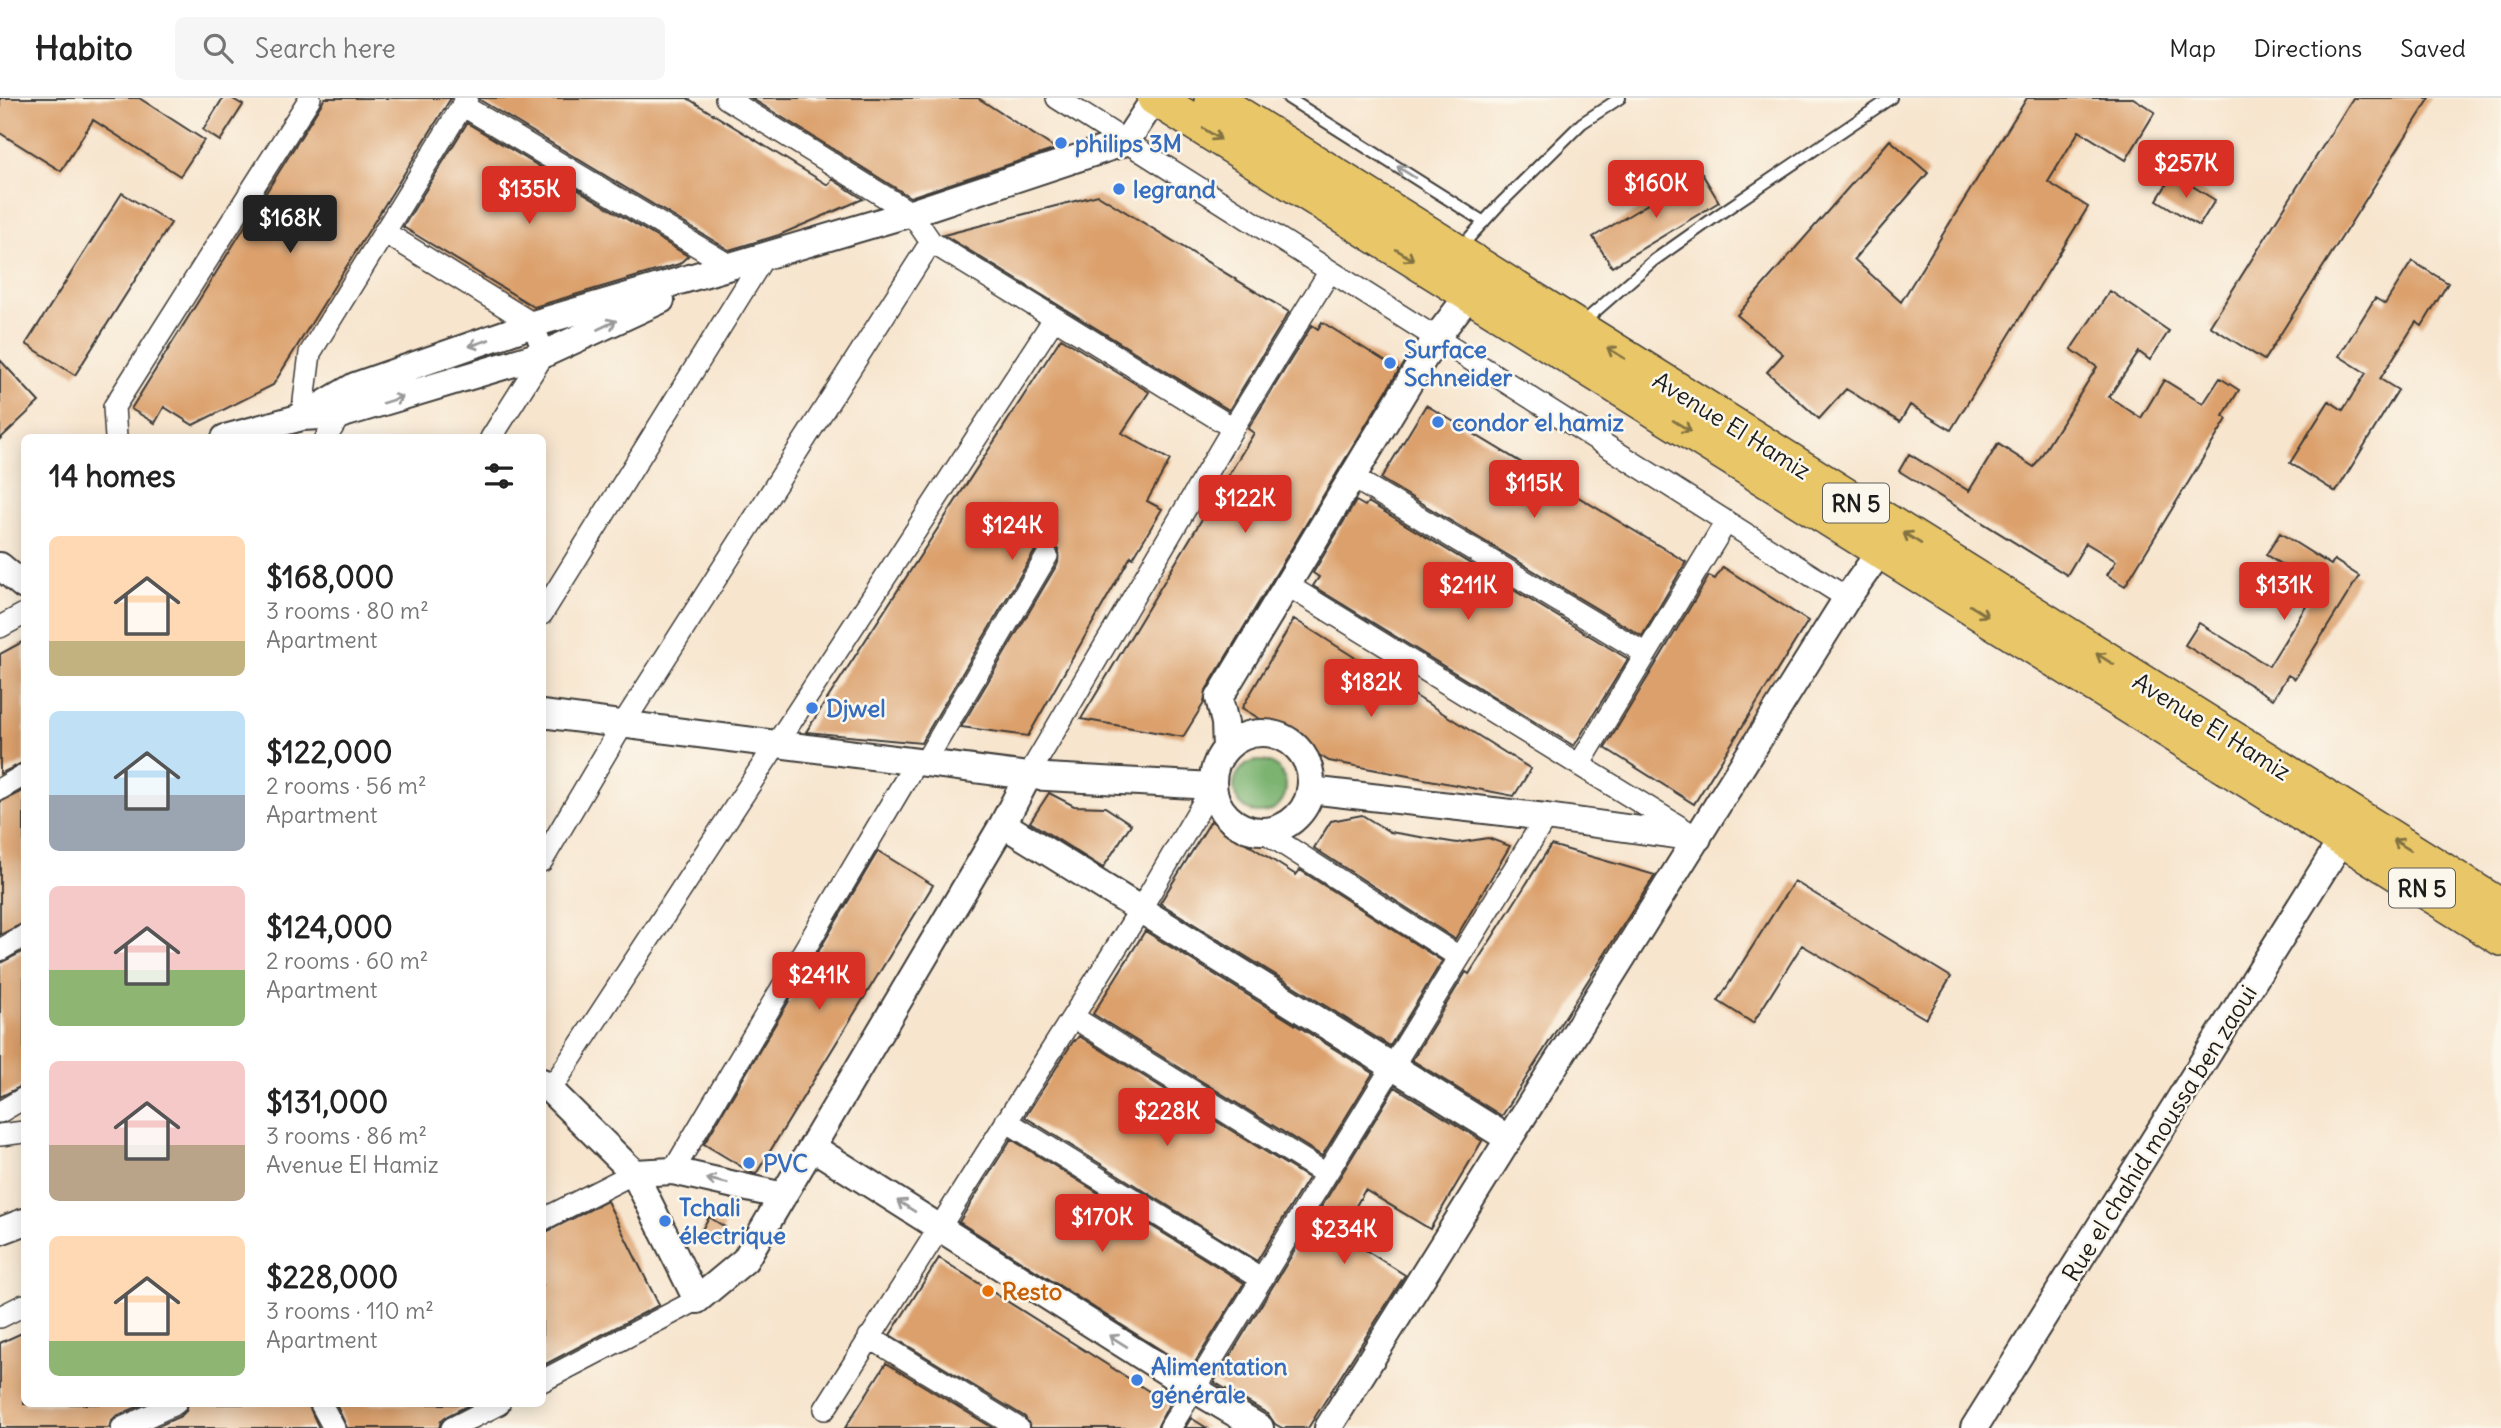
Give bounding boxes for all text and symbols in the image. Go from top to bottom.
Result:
search box [175,17,665,80]
text: Habito [35,27,133,69]
icon: search [199,29,237,67]
text: Search here [255,32,396,65]
text: Map [2169,33,2216,63]
text: Directions [2254,33,2362,63]
text: Saved [2400,33,2466,63]
place label: philips 3M [1075,128,1182,158]
one-way arrow [1202,128,1222,142]
marker: philips 3M [1053,135,1069,151]
pin: $257K [2137,140,2235,200]
text: $257K [2154,148,2218,177]
pin: $160K [1607,160,1705,220]
one-way arrow [1396,165,1416,179]
pin: $135K [480,166,578,226]
text: $160K [1624,168,1688,197]
text: $135K [498,174,560,203]
place label: legrand [1133,174,1216,204]
marker: legrand [1111,181,1127,197]
pin: $168K [241,195,339,255]
text: $168K [259,203,321,232]
one-way arrow [1395,248,1414,263]
one-way arrow [596,318,617,331]
place label: Surface Schneider [1404,334,1513,392]
one-way arrow [469,338,491,350]
one-way arrow [1606,345,1626,359]
marker: Surface Schneider [1382,355,1398,371]
street label: Avenue El Hamiz [1648,365,1816,485]
one-way arrow [382,392,404,405]
place label: condor el hamiz [1452,407,1624,437]
marker: condor el hamiz [1430,414,1446,430]
one-way arrow [1672,419,1691,434]
text: 14 homes [49,457,176,495]
icon: filters [480,457,518,495]
pin: $115K [1485,460,1583,520]
text: $115K [1505,468,1563,497]
pin: $122K [1196,476,1294,535]
text: $122K [1215,483,1275,512]
road number: RN 5 [1823,484,1889,522]
pin: $124K [963,503,1061,562]
text: $124K [981,510,1043,539]
one-way arrow [1903,531,1923,545]
text: $168,000 [266,558,394,596]
pin: $211K [1419,562,1517,622]
pin: $131K [2235,562,2333,622]
icon: home [105,564,189,648]
text: $211K [1439,570,1497,599]
text: $131K [2255,570,2313,599]
text: 3 rooms · 80 m² [266,596,429,625]
one-way arrow [1969,604,1989,618]
text: Apartment [266,625,378,654]
one-way arrow [2096,652,2115,667]
pin: $182K [1322,660,1420,719]
street label: Avenue El Hamiz [2128,666,2296,786]
text: $182K [1340,667,1402,696]
place label: Djwel [826,693,886,723]
marker: Djwel [804,700,820,716]
text: $122,000 [266,733,392,771]
icon: home [105,739,189,823]
text: 2 rooms · 56 m² [266,771,427,800]
text: Apartment [266,800,378,829]
one-way arrow [2392,838,2412,852]
road number: RN 5 [2389,868,2455,908]
text: $124,000 [266,908,393,946]
icon: home [105,914,189,998]
text: 2 rooms · 60 m² [266,946,428,975]
pin: $241K [770,953,868,1012]
text: $241K [788,960,850,989]
text: Apartment [266,975,378,1004]
street label: Rue el chahid moussa ben zaoui [2055,979,2263,1287]
text: $131,000 [266,1083,388,1121]
pin: $228K [1118,1088,1216,1148]
icon: home [105,1089,189,1173]
text: $228K [1134,1096,1200,1125]
text: 3 rooms · 86 m² [266,1121,427,1150]
place label: PVC [763,1148,808,1178]
text: Avenue El Hamiz [266,1150,439,1179]
marker: PVC [741,1155,757,1171]
one-way arrow [706,1174,728,1187]
place label: Tchali électrique [679,1192,786,1250]
pin: $170K [1053,1194,1151,1254]
one-way arrow [896,1199,916,1213]
text: $170K [1071,1202,1133,1231]
pin: $234K [1295,1206,1393,1266]
marker: Tchali électrique [657,1213,673,1229]
text: $234K [1311,1214,1377,1243]
text: $228,000 [266,1258,398,1296]
icon: home [105,1264,189,1348]
place label: Resto [1002,1276,1062,1306]
marker: Resto [980,1283,996,1299]
text: 3 rooms · 110 m² [266,1296,434,1325]
text: Apartment [266,1325,378,1354]
one-way arrow [1109,1334,1129,1348]
place label: Alimentation générale [1151,1351,1288,1409]
marker: Alimentation générale [1129,1372,1145,1388]

